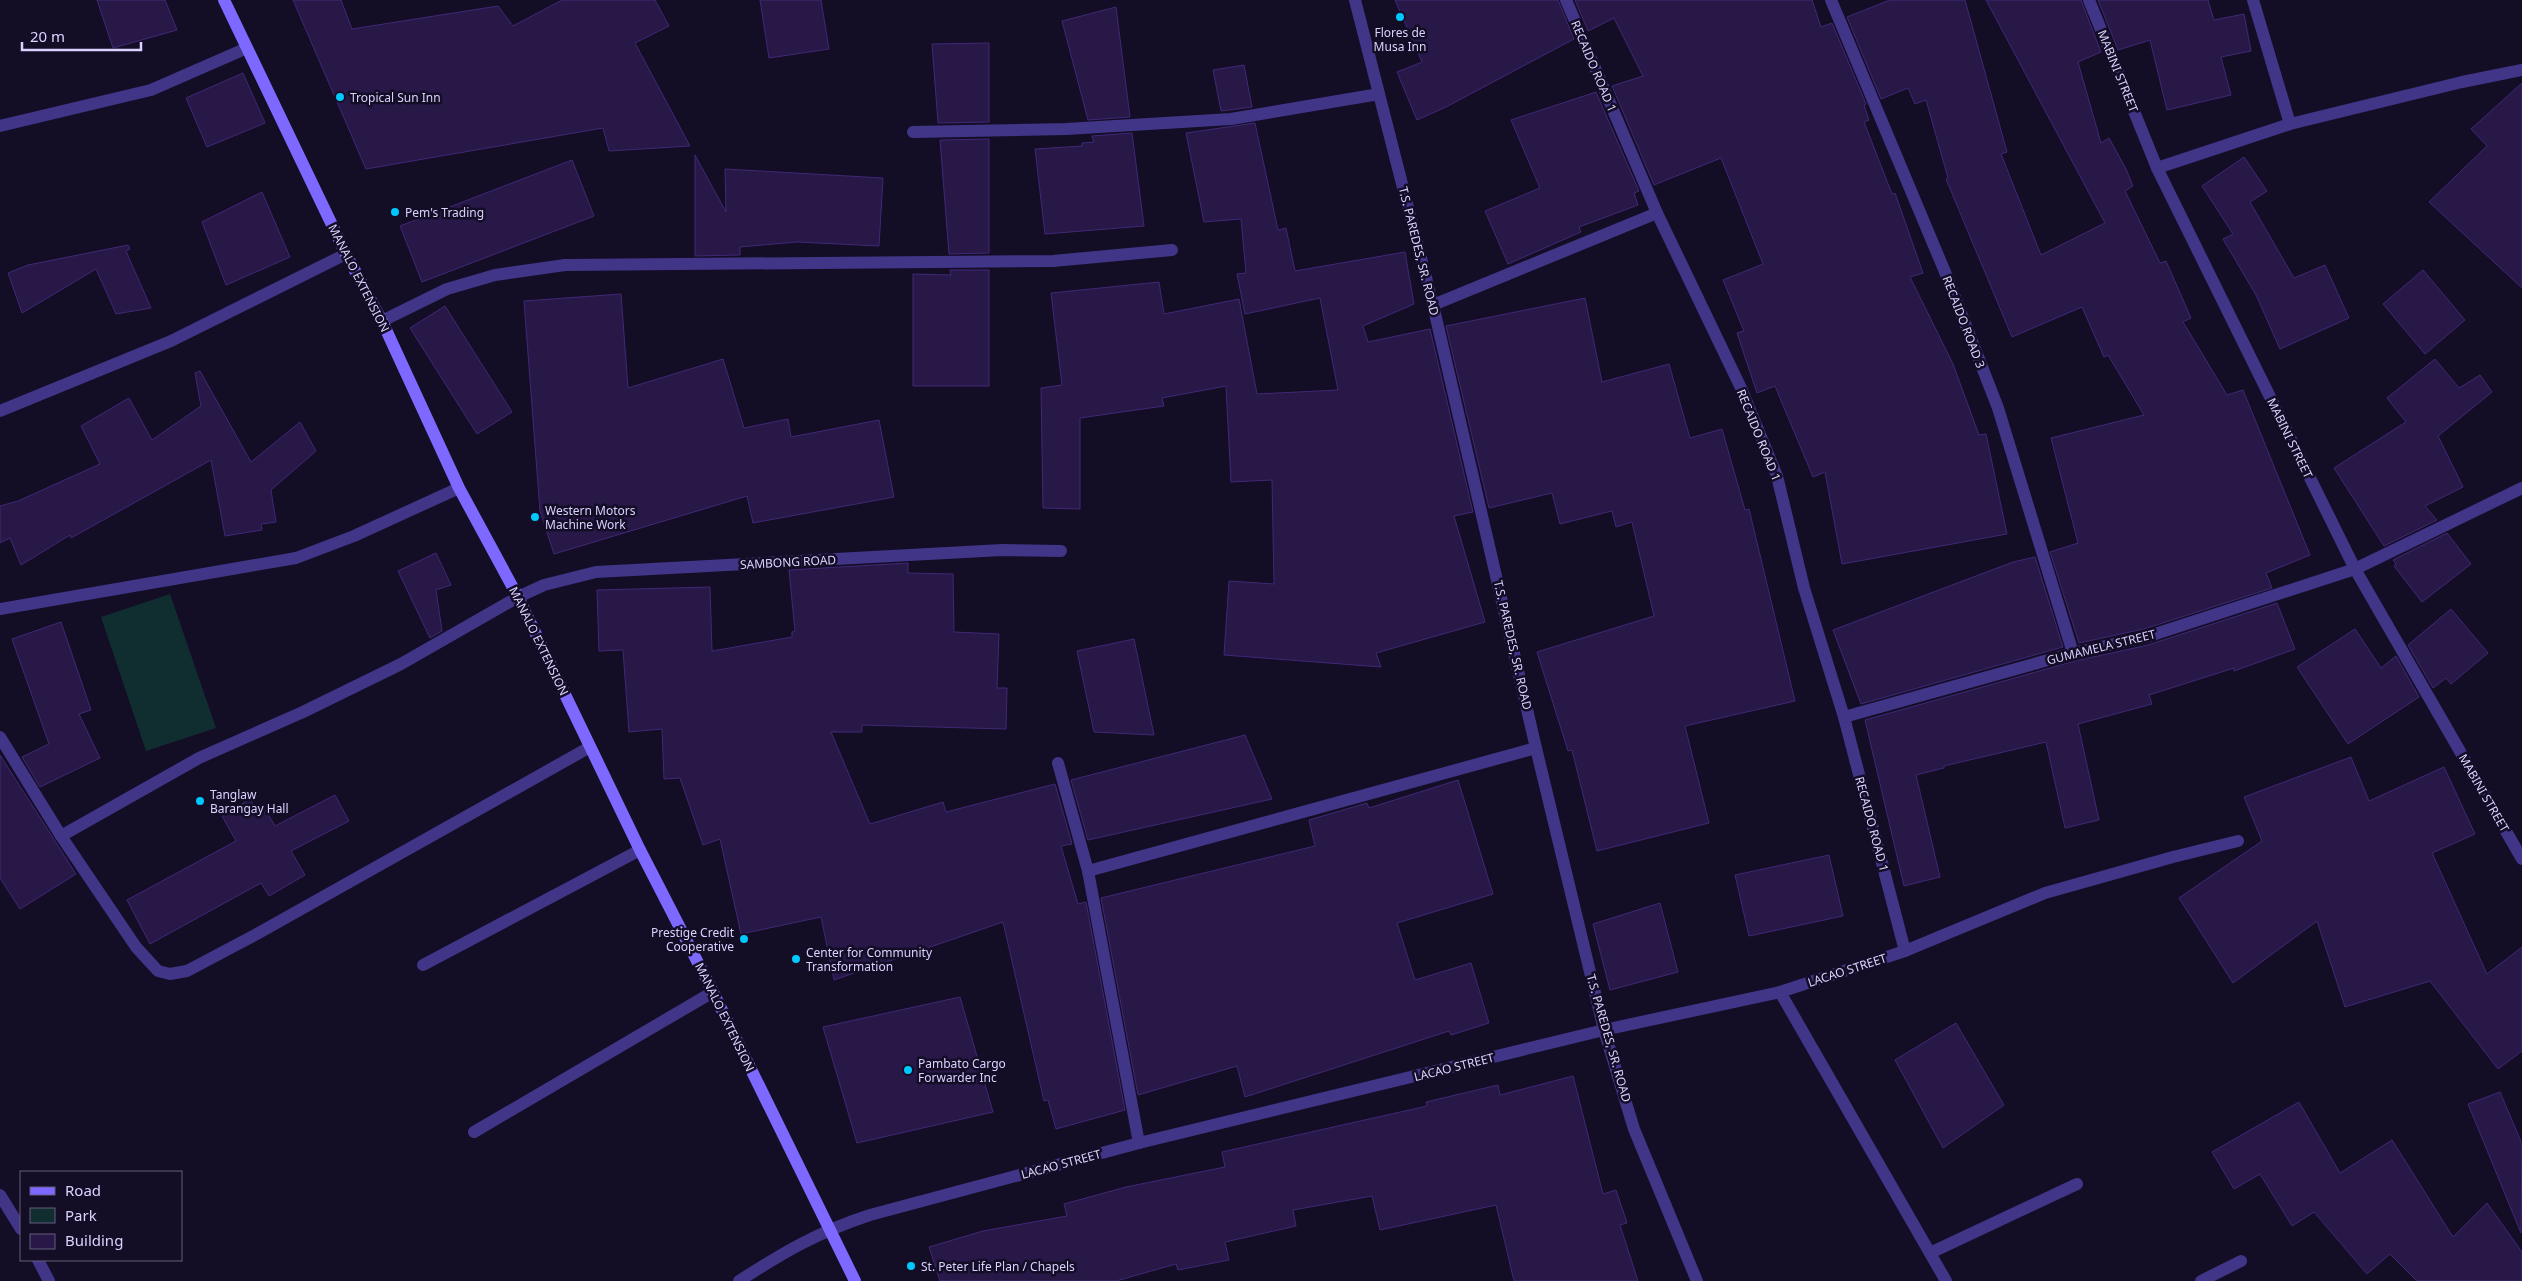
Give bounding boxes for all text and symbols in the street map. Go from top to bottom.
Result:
marker: Flores de Musa Inn [1394,11,1406,23]
street label: RECAIDO ROAD 1 [1567,18,1621,114]
scale bar [22,20,141,52]
place label: Flores de Musa Inn [1374,24,1426,55]
text: 20 m [30,26,65,46]
street label: MABINI STREET [2094,27,2142,115]
place label: Tropical Sun Inn [350,89,441,106]
marker: Tropical Sun Inn [334,91,346,103]
street label: T.S. PAREDES, SR. ROAD [1395,185,1443,317]
place label: Pem's Trading [405,204,484,221]
marker: Pem's Trading [389,206,401,218]
street label: MANALO EXTENSION [324,221,394,335]
street label: RECAIDO ROAD 3 [1939,273,1989,371]
street label: RECAIDO ROAD 1 [1733,387,1785,483]
street label: MABINI STREET [2263,395,2317,481]
place label: Western Motors Machine Work [545,502,636,533]
marker: Western Motors Machine Work [529,511,541,523]
street label: SAMBONG ROAD [739,551,837,573]
street label: T.S. PAREDES, SR. ROAD [1490,579,1536,712]
street label: MANALO EXTENSION [505,584,573,698]
street label: GUMAMELA STREET [2045,625,2157,669]
street label: MABINI STREET [2455,751,2513,835]
street label: RECAIDO ROAD 1 [1851,775,1893,873]
place label: Tanglaw Barangay Hall [210,786,289,817]
marker: Tanglaw Barangay Hall [194,795,206,807]
place label: Prestige Credit Cooperative [651,924,735,955]
marker: Prestige Credit Cooperative [738,933,750,945]
place label: Center for Community Transformation [806,944,933,975]
street label: LACAO STREET [1805,949,1889,991]
marker: Center for Community Transformation [790,953,802,965]
street label: MANALO EXTENSION [691,960,759,1074]
street label: T.S. PAREDES, SR. ROAD [1583,972,1635,1104]
street label: LACAO STREET [1412,1049,1496,1085]
place label: Pambato Cargo Forwarder Inc [918,1055,1006,1086]
marker: Pambato Cargo Forwarder Inc [902,1064,914,1076]
street label: LACAO STREET [1019,1145,1103,1183]
legend [20,1171,182,1261]
text: Road [65,1180,101,1200]
text: Park [65,1205,97,1225]
text: Building [65,1230,123,1250]
place label: St. Peter Life Plan / Chapels [921,1258,1075,1275]
marker: St. Peter Life Plan / Chapels [905,1260,917,1272]

